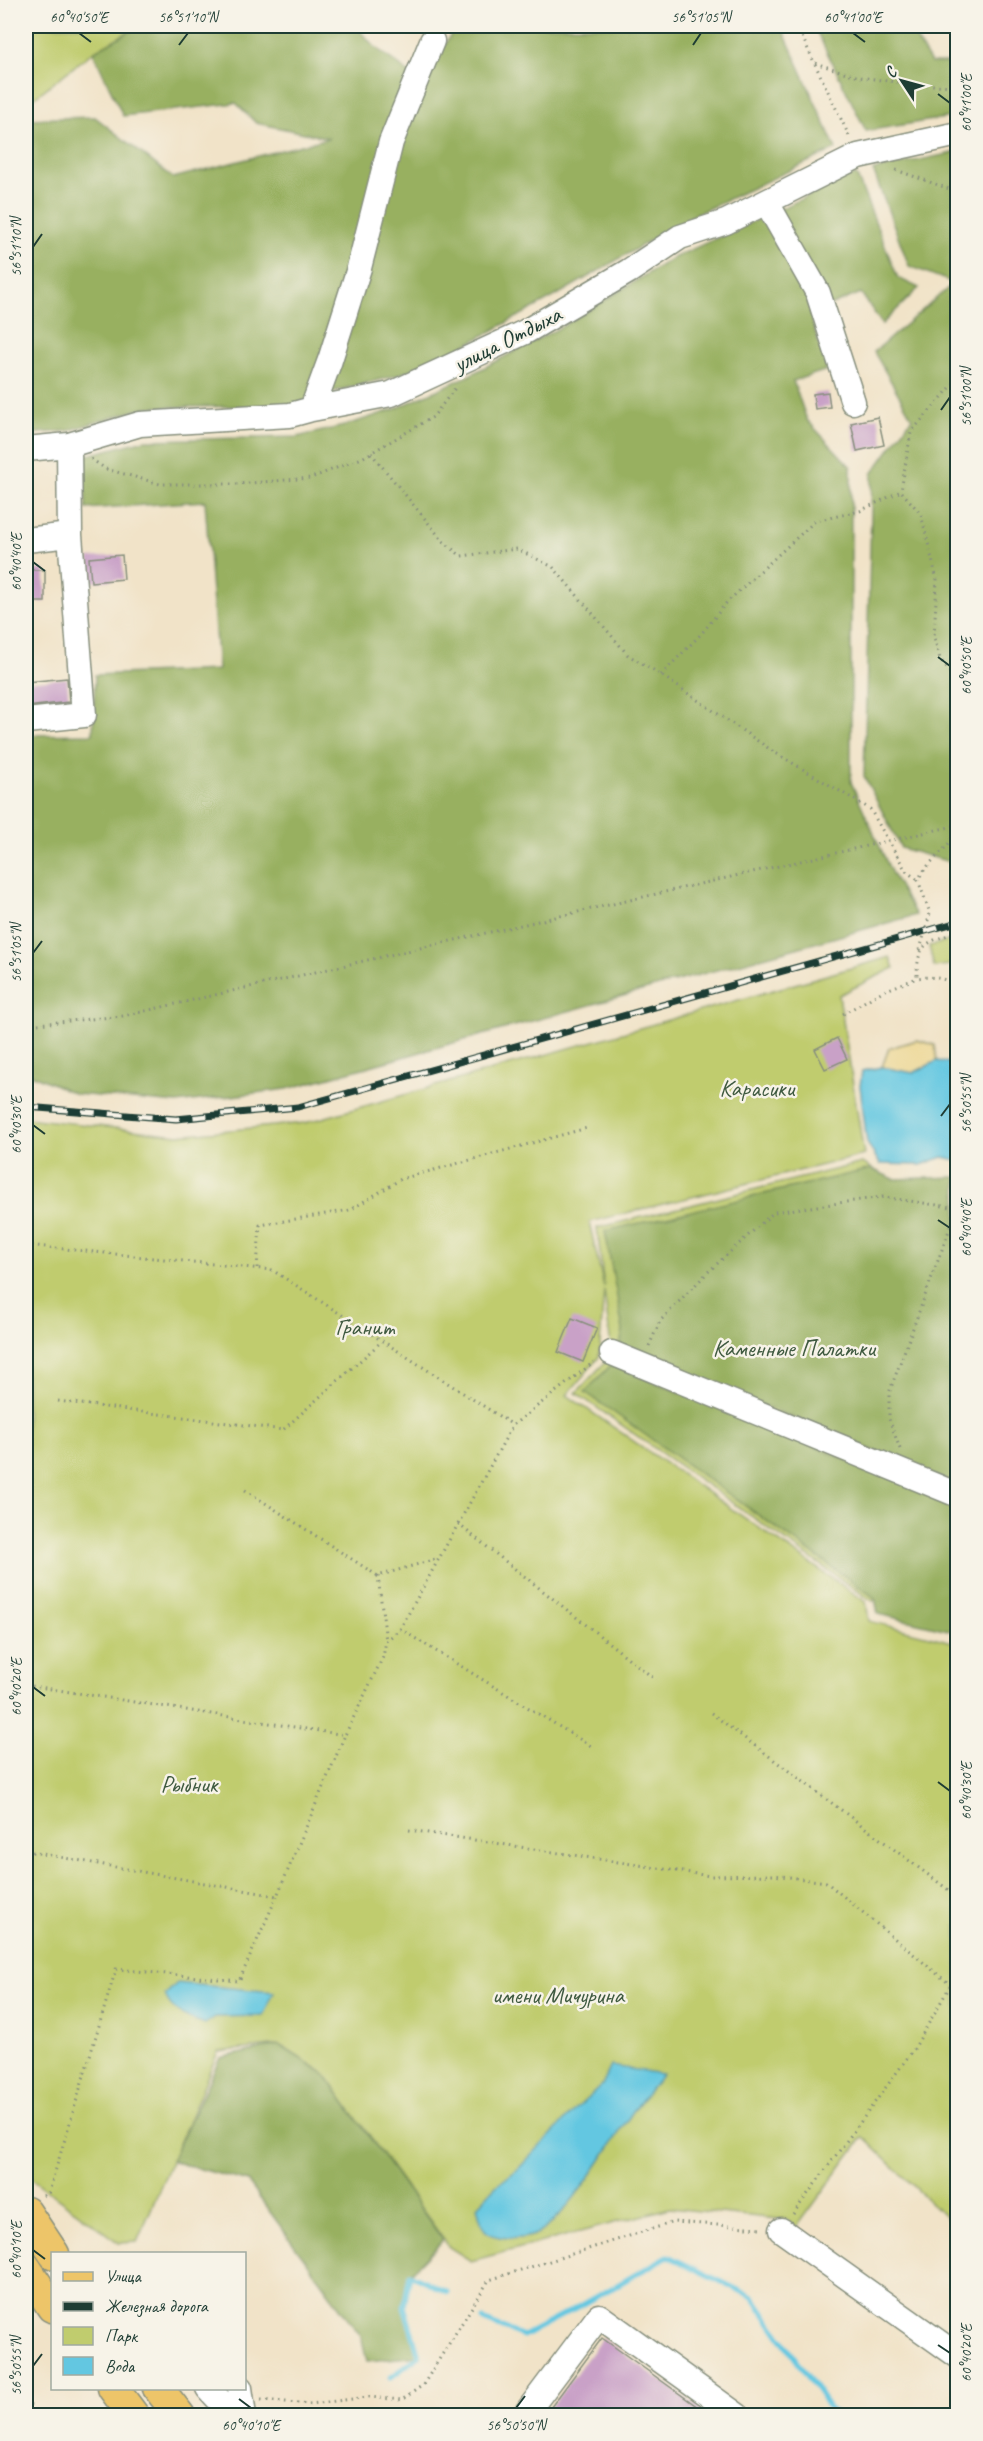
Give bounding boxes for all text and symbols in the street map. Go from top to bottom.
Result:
text: 60°40'50"E [50,8,110,27]
text: 56°51'10"N [158,8,221,27]
text: 56°51'05"N [671,8,734,27]
text: 60°41'00"E [824,8,884,27]
north arrow [872,51,932,111]
text: С [880,62,902,82]
text: 60°41'00"E [957,72,976,132]
text: 56°51'10"N [7,214,26,277]
street label: улица Отдыха [446,298,567,380]
text: 56°51'00"N [957,364,976,427]
text: 60°40'40"E [7,531,26,591]
text: 60°40'50"E [957,635,976,695]
text: 56°51'05"N [7,920,26,983]
text: 56°50'55"N [957,1071,976,1134]
park label: Карасики [720,1073,796,1103]
text: 60°40'30"E [7,1094,26,1154]
text: 60°40'40"E [957,1197,976,1257]
park label: Гранит [335,1312,395,1342]
park label: Каменные Палатки [713,1333,877,1363]
text: 60°40'20"E [7,1656,26,1716]
text: 60°40'30"E [957,1760,976,1820]
park label: Рыбник [160,1769,220,1799]
park label: имени Мичурина [492,1980,625,2010]
text: 60°40'10"E [7,2219,26,2279]
legend [51,2252,246,2390]
text: Улица [105,2265,142,2287]
text: Железная дорога [105,2295,209,2318]
text: 60°40'20"E [957,2322,976,2382]
text: Парк [105,2325,139,2347]
text: 56°50'55"N [7,2333,26,2396]
text: Вода [105,2355,136,2377]
text: 60°40'10"E [222,2416,282,2435]
text: 56°50'50"N [486,2416,549,2435]

